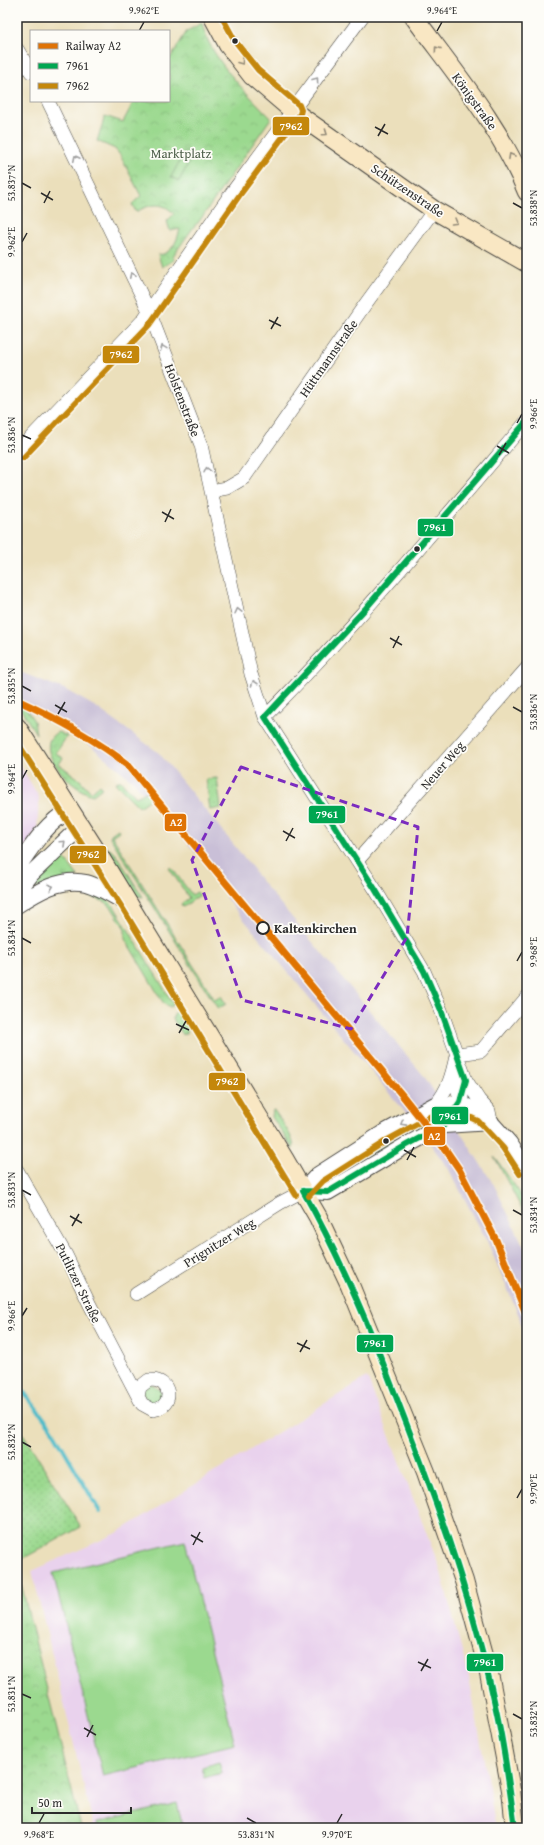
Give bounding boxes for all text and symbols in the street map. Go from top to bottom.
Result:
text: 9.962°E [129,3,159,18]
text: 9.964°E [427,3,457,18]
legend [30,30,170,102]
unlabelled marker [230,36,240,46]
text: Railway A2 [66,37,121,54]
one-way arrow [435,47,442,54]
text: 7961 [66,57,89,74]
one-way arrow [236,58,244,65]
street label: Königstraße [447,69,502,134]
text: 7962 [66,77,89,94]
one-way arrow [311,77,318,84]
line badge: 7962 [272,116,310,136]
text: 7962 [280,118,303,134]
one-way arrow [320,128,327,135]
park label: Marktplatz [151,144,212,163]
one-way arrow [508,153,516,160]
one-way arrow [73,155,81,162]
street label: Schützenstraße [367,159,448,222]
text: 53.837°N [4,164,19,201]
text: 53.838°N [526,189,541,226]
one-way arrow [451,217,458,224]
text: 9.962°E [4,227,19,257]
one-way arrow [129,272,137,280]
street label: Hüttmannstraße [295,316,362,401]
one-way arrow [160,344,168,351]
line badge: 7962 [102,345,140,364]
text: 7962 [110,346,133,362]
street label: Holstenstraße [160,361,205,439]
text: 9.966°E [526,399,541,429]
text: 53.836°N [4,416,19,453]
one-way arrow [203,467,211,473]
line badge: 7961 [417,518,454,537]
text: 7961 [424,519,447,535]
unlabelled marker [412,544,422,554]
one-way arrow [234,608,242,614]
text: 53.835°N [4,667,19,704]
one-way arrow [250,680,259,687]
text: 53.836°N [526,693,541,730]
street label: Neuer Weg [416,736,469,794]
text: 9.964°E [4,764,19,794]
line badge: 7961 [308,805,346,824]
text: 7961 [316,806,339,822]
line badge: A2 [164,813,187,832]
text: A2 [170,814,183,830]
one-way arrow [58,841,65,848]
line badge: 7962 [69,845,107,864]
text: 7962 [77,846,100,862]
one-way arrow [48,883,55,891]
text: 53.834°N [4,919,19,956]
place label: Kaltenkirchen [274,919,357,938]
marker: Kaltenkirchen [256,921,270,935]
text: 9.968°E [526,937,541,967]
line badge: 7962 [208,1072,246,1091]
text: 7962 [216,1073,239,1089]
line badge: 7961 [431,1106,469,1125]
text: 7961 [439,1108,462,1124]
one-way arrow [400,1118,407,1126]
line badge: A2 [423,1126,446,1146]
text: A2 [428,1128,441,1144]
unlabelled marker [381,1136,391,1146]
text: 53.833°N [4,1171,19,1208]
text: 53.834°N [526,1196,541,1233]
street label: Prignitzer Weg [180,1213,259,1272]
street label: Putlitzer Straße [51,1240,106,1326]
text: 9.966°E [4,1301,19,1331]
line badge: 7961 [356,1334,394,1353]
text: 7961 [364,1335,387,1351]
text: 53.832°N [4,1423,19,1460]
text: 9.970°E [526,1474,541,1504]
line badge: 7961 [466,1653,504,1672]
text: 7961 [474,1654,497,1670]
text: 53.831°N [4,1675,19,1712]
text: 53.832°N [526,1700,541,1737]
scale bar [32,1789,131,1815]
text: 50 m [38,1794,62,1811]
text: 9.968°E [24,1827,54,1842]
text: 53.831°N [238,1827,275,1842]
text: 9.970°E [322,1827,352,1842]

